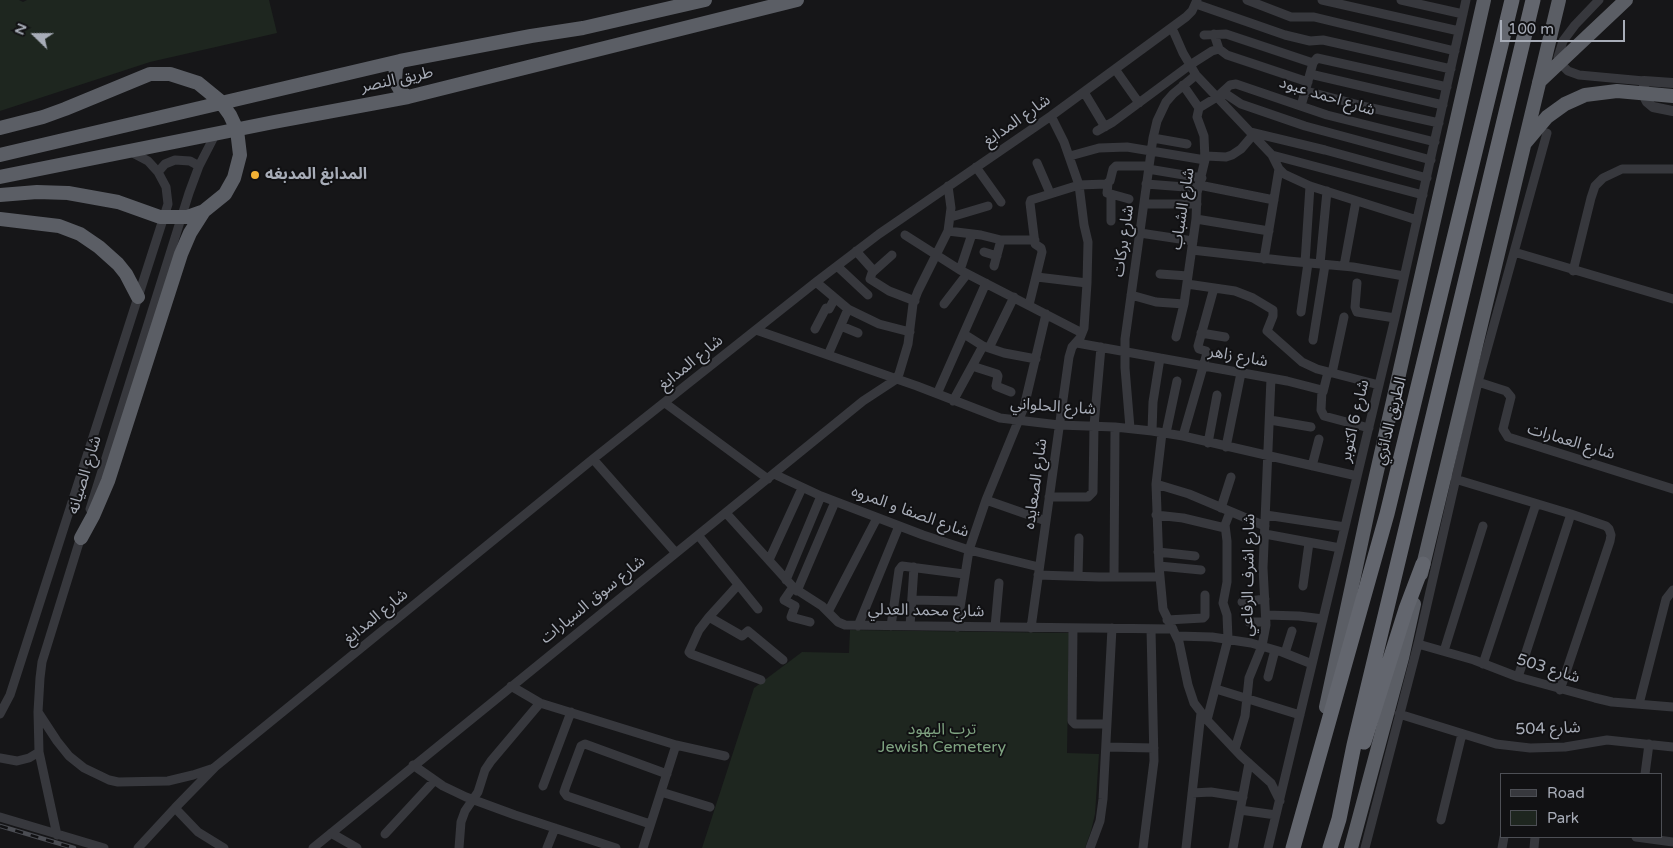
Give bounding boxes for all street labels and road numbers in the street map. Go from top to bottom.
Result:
street label: طريق النصر [359,63,435,97]
street label: شارع احمد عبود [1277,73,1377,121]
street label: شارع المدابغ [980,91,1054,151]
street label: شارع الشباب [1167,167,1199,251]
street label: شارع بركات [1109,204,1139,278]
street label: شارع المدابغ [655,331,727,395]
street label: شارع زاهر [1207,342,1269,372]
street label: الطريق الدائري [1371,375,1411,467]
street label: شارع 6 اكتوبر [1336,378,1374,464]
street label: شارع الحلواني [1010,394,1096,420]
street label: شارع العمارات [1525,420,1617,464]
street label: شارع الصيانه [64,433,106,517]
street label: شارع الصعايده [1020,437,1052,531]
street label: شارع الصفا و المروه [849,482,971,542]
street label: شارع اشرف الرفاعي [1238,513,1260,637]
street label: شارع سوق السيارات [537,552,649,648]
street label: شارع المدابغ [340,585,412,649]
street label: شارع محمد العدلي [868,600,984,622]
street label: شارع 503 [1514,650,1582,688]
street label: شارع 504 [1515,718,1581,740]

